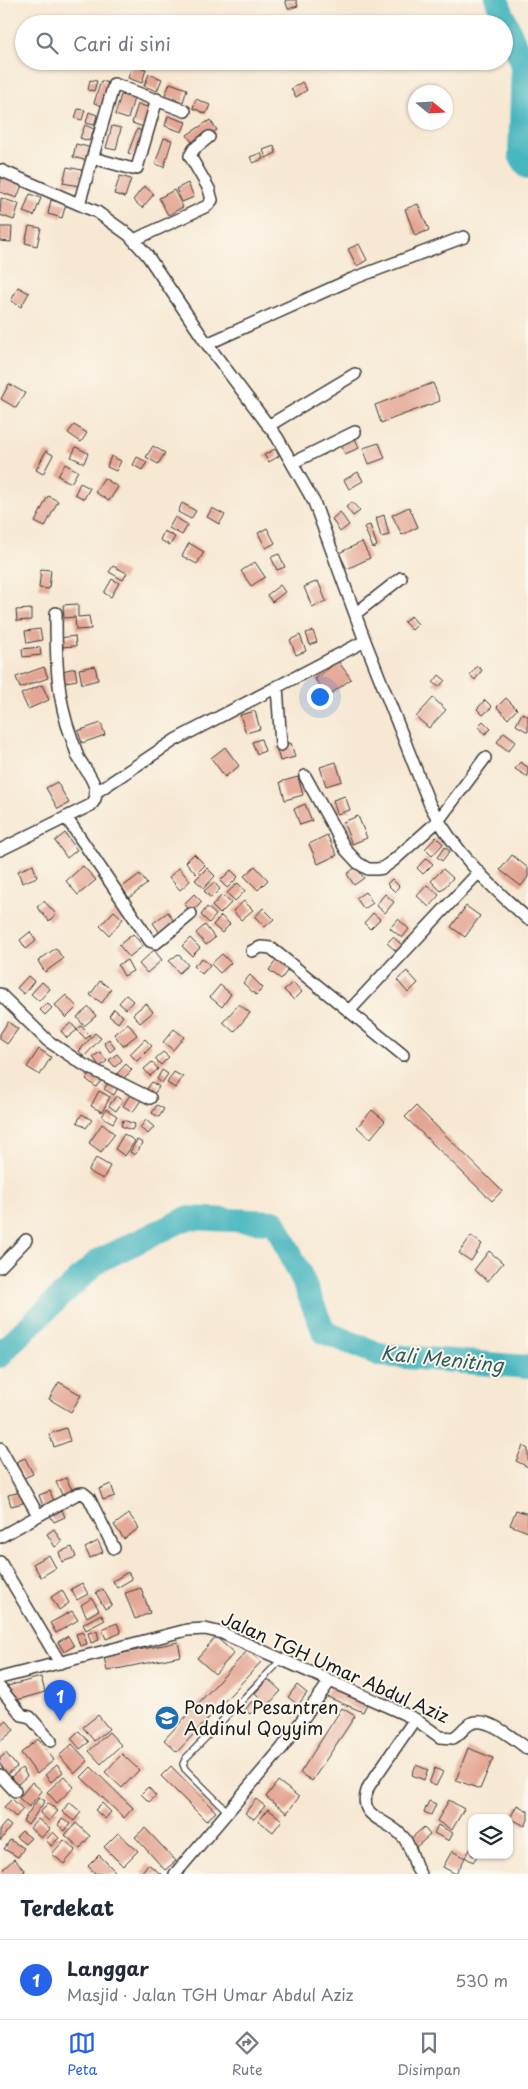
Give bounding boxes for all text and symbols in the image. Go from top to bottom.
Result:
search box [15,15,513,70]
icon: search [33,29,61,57]
text: Cari di sini [73,29,171,57]
north arrow [408,85,453,130]
your location [307,684,333,710]
water label: Kali Meniting [380,1338,506,1378]
street label: Jalan TGH Umar Abdul Aziz [217,1604,454,1729]
pin: 1 [44,1680,76,1721]
place label: Pondok Pesantren Addinul Qoyyim [184,1693,339,1741]
school or university icon: Pondok Pesantren Addinul Qoyyim [154,1705,180,1731]
map controls [468,1814,513,1859]
button: layers [468,1814,513,1859]
text: Terdekat [20,1891,114,1923]
text: Langgar [67,1954,149,1982]
text: 1 [32,1968,40,1992]
text: 530 m [455,1968,508,1992]
text: Masjid · Jalan TGH Umar Abdul Aziz [67,1982,354,2006]
tab: Peta [67,2029,97,2080]
tab: Rute [232,2029,263,2080]
tab: Disimpan [397,2029,461,2080]

